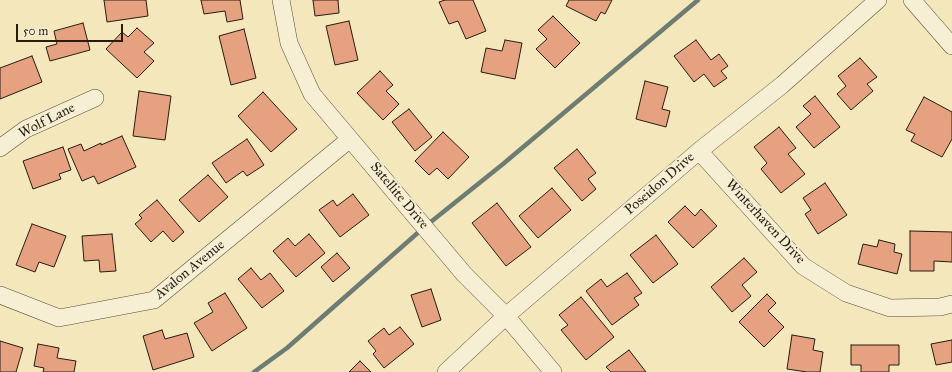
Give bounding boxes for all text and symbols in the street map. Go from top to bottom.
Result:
scale bar [18,16,125,42]
text: 50 m [23,24,48,38]
street label: Wolf Lane [16,100,78,142]
street label: Poseidon Drive [622,149,698,219]
street label: Satellite Drive [366,159,432,233]
street label: Winterhaven Drive [722,176,808,268]
street label: Avalon Avenue [152,237,228,303]

